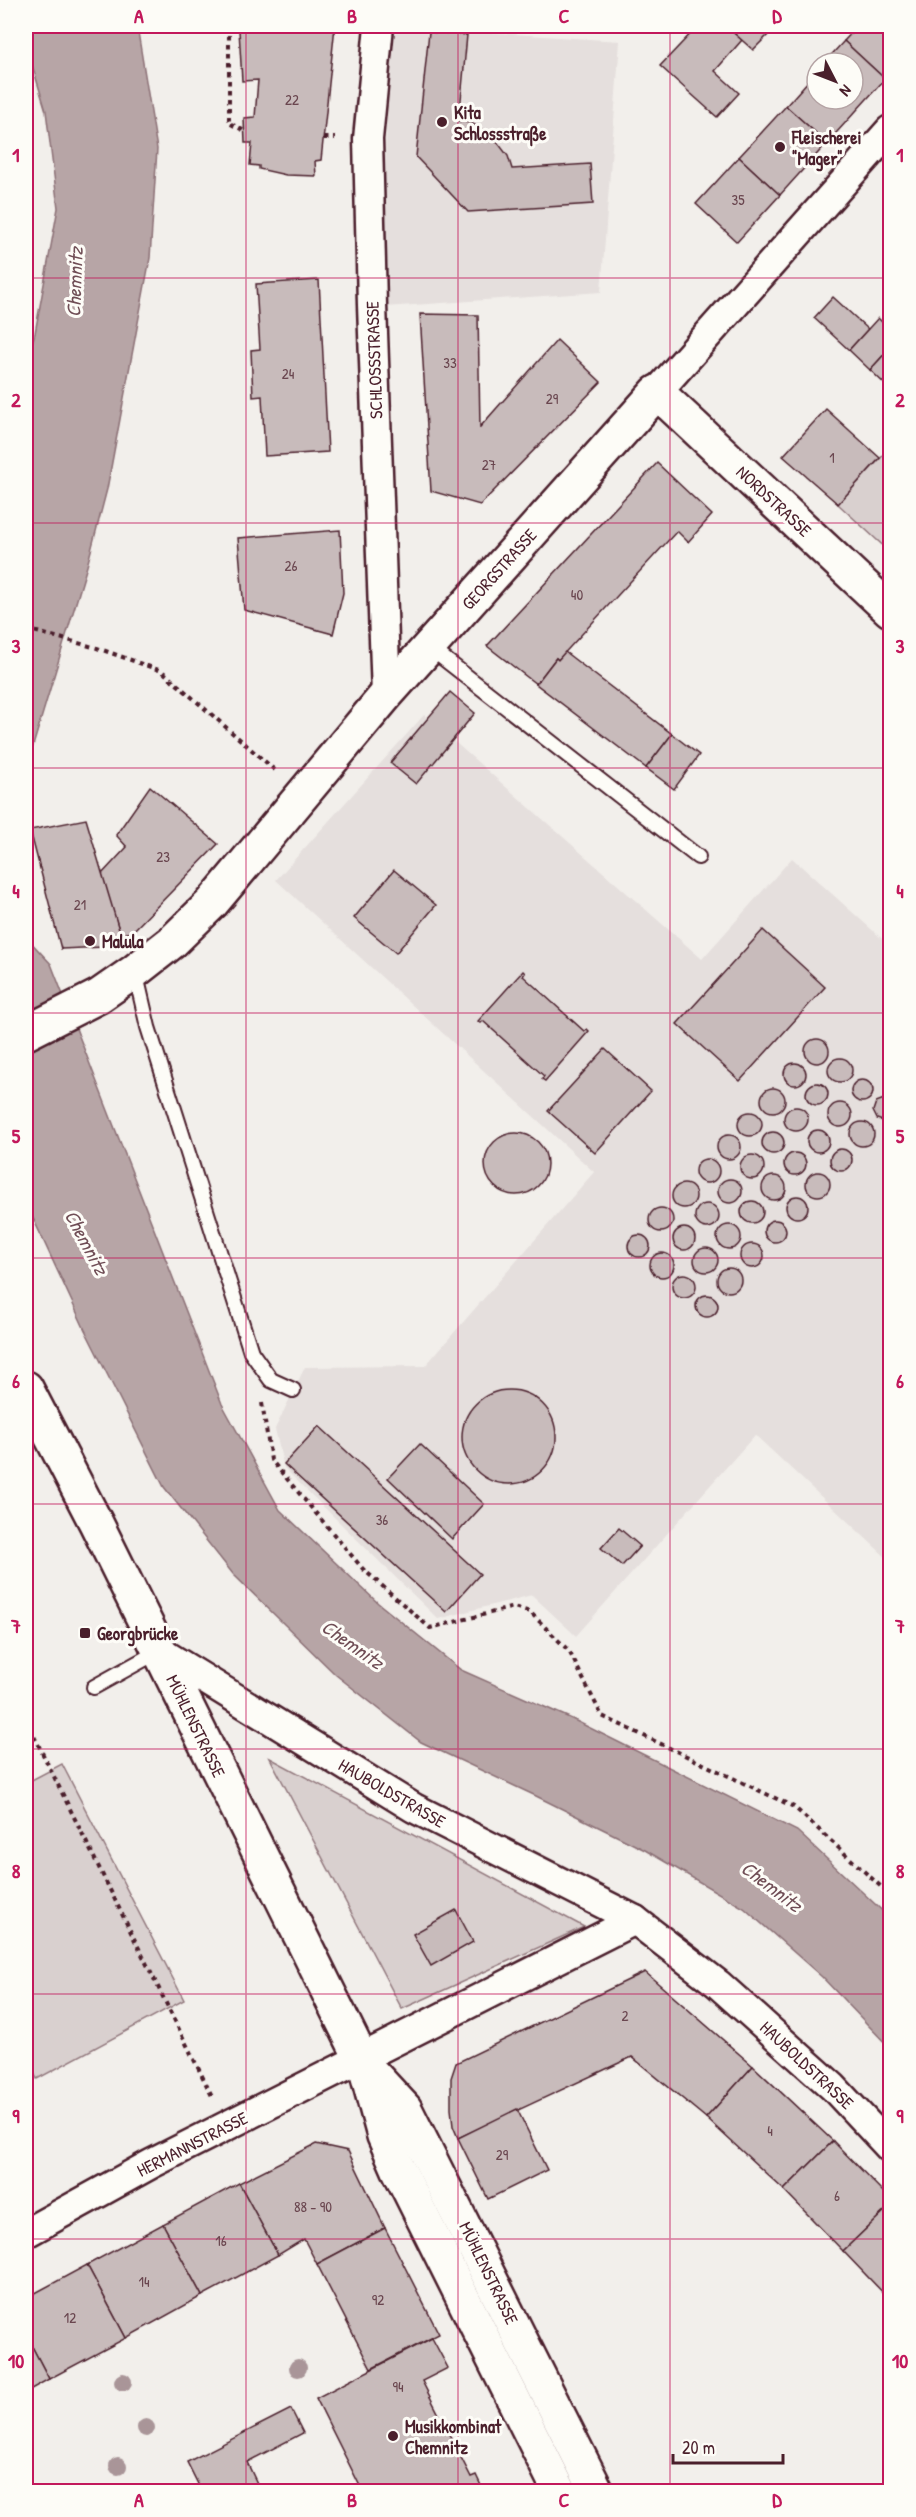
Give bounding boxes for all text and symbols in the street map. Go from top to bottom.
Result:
text: A [134,2,144,29]
text: B [347,2,357,29]
text: C [559,2,570,29]
text: D [772,2,782,29]
north arrow [805,51,865,111]
text: N [835,81,857,102]
house number: 22 [285,89,299,110]
place label: Kita Schlossstraße [454,100,547,147]
marker: Kita Schlossstraße [435,115,449,129]
place label: Fleischerei "Mager" [791,125,862,172]
marker: Fleischerei "Mager" [773,140,787,154]
text: 1 [12,141,20,168]
text: 1 [896,141,904,168]
house number: 35 [731,189,745,210]
water label: Chemnitz [59,245,89,317]
street label: SCHLOSSSTRASSE [359,301,389,419]
house number: 33 [443,352,457,373]
house number: 24 [282,363,295,384]
text: 2 [11,386,21,413]
text: 2 [895,386,905,413]
house number: 29 [546,388,559,409]
house number: 1 [829,447,835,468]
house number: 27 [482,454,496,475]
street label: NORDSTRASSE [731,460,817,542]
street label: GEORGSTRASSE [456,523,542,615]
house number: 26 [284,555,298,576]
house number: 40 [571,584,583,605]
text: 3 [12,632,21,659]
text: 3 [896,632,905,659]
house number: 23 [156,846,170,867]
text: 4 [12,877,20,904]
text: 4 [896,877,904,904]
house number: 21 [74,894,86,915]
place label: Malula [102,929,145,954]
marker: Malula [83,934,97,948]
text: 5 [12,1122,21,1149]
text: 5 [896,1122,905,1149]
water label: Chemnitz [59,1205,116,1280]
text: 6 [12,1367,20,1394]
text: 6 [896,1367,904,1394]
house number: 36 [376,1509,388,1530]
text: 7 [10,1612,21,1639]
text: 7 [894,1612,905,1639]
water label: Chemnitz [317,1613,391,1676]
place label: Georgbrücke [97,1621,179,1647]
marker: Georgbrücke [78,1626,92,1640]
street label: MÜHLENSTRASSE [160,1670,232,1782]
street label: HAUBOLDSTRASSE [334,1752,450,1834]
water label: Chemnitz [736,1854,809,1919]
text: 8 [12,1857,21,1884]
text: 8 [896,1857,905,1884]
house number: 2 [621,2005,629,2026]
street label: HAUBOLDSTRASSE [755,2015,859,2115]
text: 9 [12,2102,20,2129]
text: 9 [896,2102,904,2129]
street label: HERMANNSTRASSE [132,2105,252,2183]
house number: 4 [767,2120,773,2141]
house number: 29 [496,2144,509,2165]
house number: 6 [834,2185,840,2206]
house number: 88 - 90 [294,2196,332,2217]
street label: MÜHLENSTRASSE [453,2217,525,2329]
house number: 16 [215,2230,227,2251]
house number: 14 [138,2271,150,2292]
house number: 92 [372,2289,384,2310]
house number: 12 [64,2307,76,2328]
text: 10 [8,2347,24,2374]
text: 10 [892,2347,908,2374]
house number: 94 [392,2376,404,2397]
place label: Musikkombinat Chemnitz [405,2414,502,2460]
scale bar [673,2427,782,2465]
marker: Musikkombinat Chemnitz [386,2429,400,2443]
text: 20 m [682,2435,715,2460]
text: A [134,2486,144,2513]
text: B [347,2486,357,2513]
text: C [559,2486,570,2513]
text: D [772,2486,782,2513]

